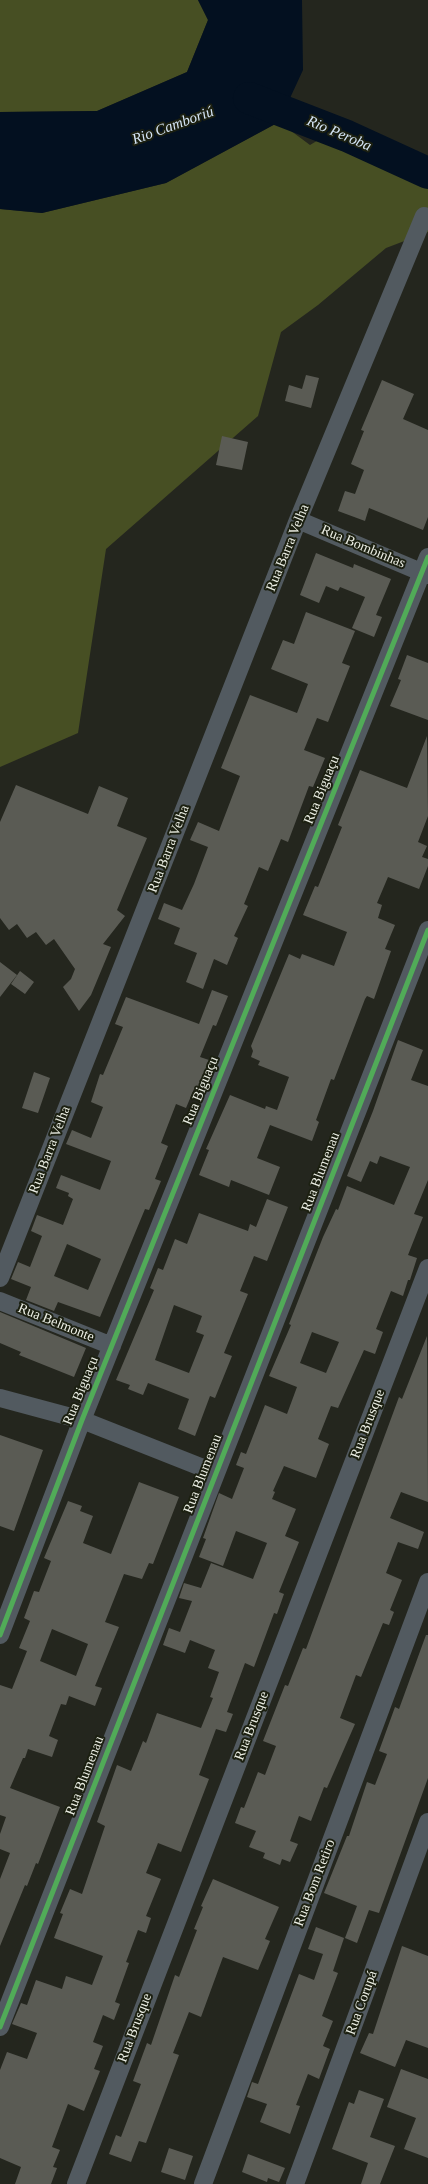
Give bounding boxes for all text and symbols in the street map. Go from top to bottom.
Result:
water label: Rio Camboriú [130,103,216,149]
water label: Rio Peroba [304,112,374,156]
street label: Rua Barra Velha [263,502,313,594]
street label: Rua Bombinhas [318,522,408,572]
street label: Rua Biguaçu [301,753,343,827]
street label: Rua Barra Velha [145,803,193,895]
street label: Rua Biguaçu [180,1054,222,1128]
street label: Rua Barra Velha [26,1104,74,1196]
street label: Rua Blumenau [298,1130,344,1214]
street label: Rua Belmonte [16,1300,96,1346]
street label: Rua Biguaçu [60,1354,102,1428]
street label: Rua Brusque [347,1387,389,1461]
street label: Rua Blumenau [180,1432,226,1516]
street label: Rua Brusque [231,1689,273,1763]
street label: Rua Blumenau [62,1734,108,1818]
street label: Rua Bom Retiro [291,1837,339,1929]
street label: Rua Corupá [343,1969,381,2037]
street label: Rua Brusque [114,1991,156,2065]

